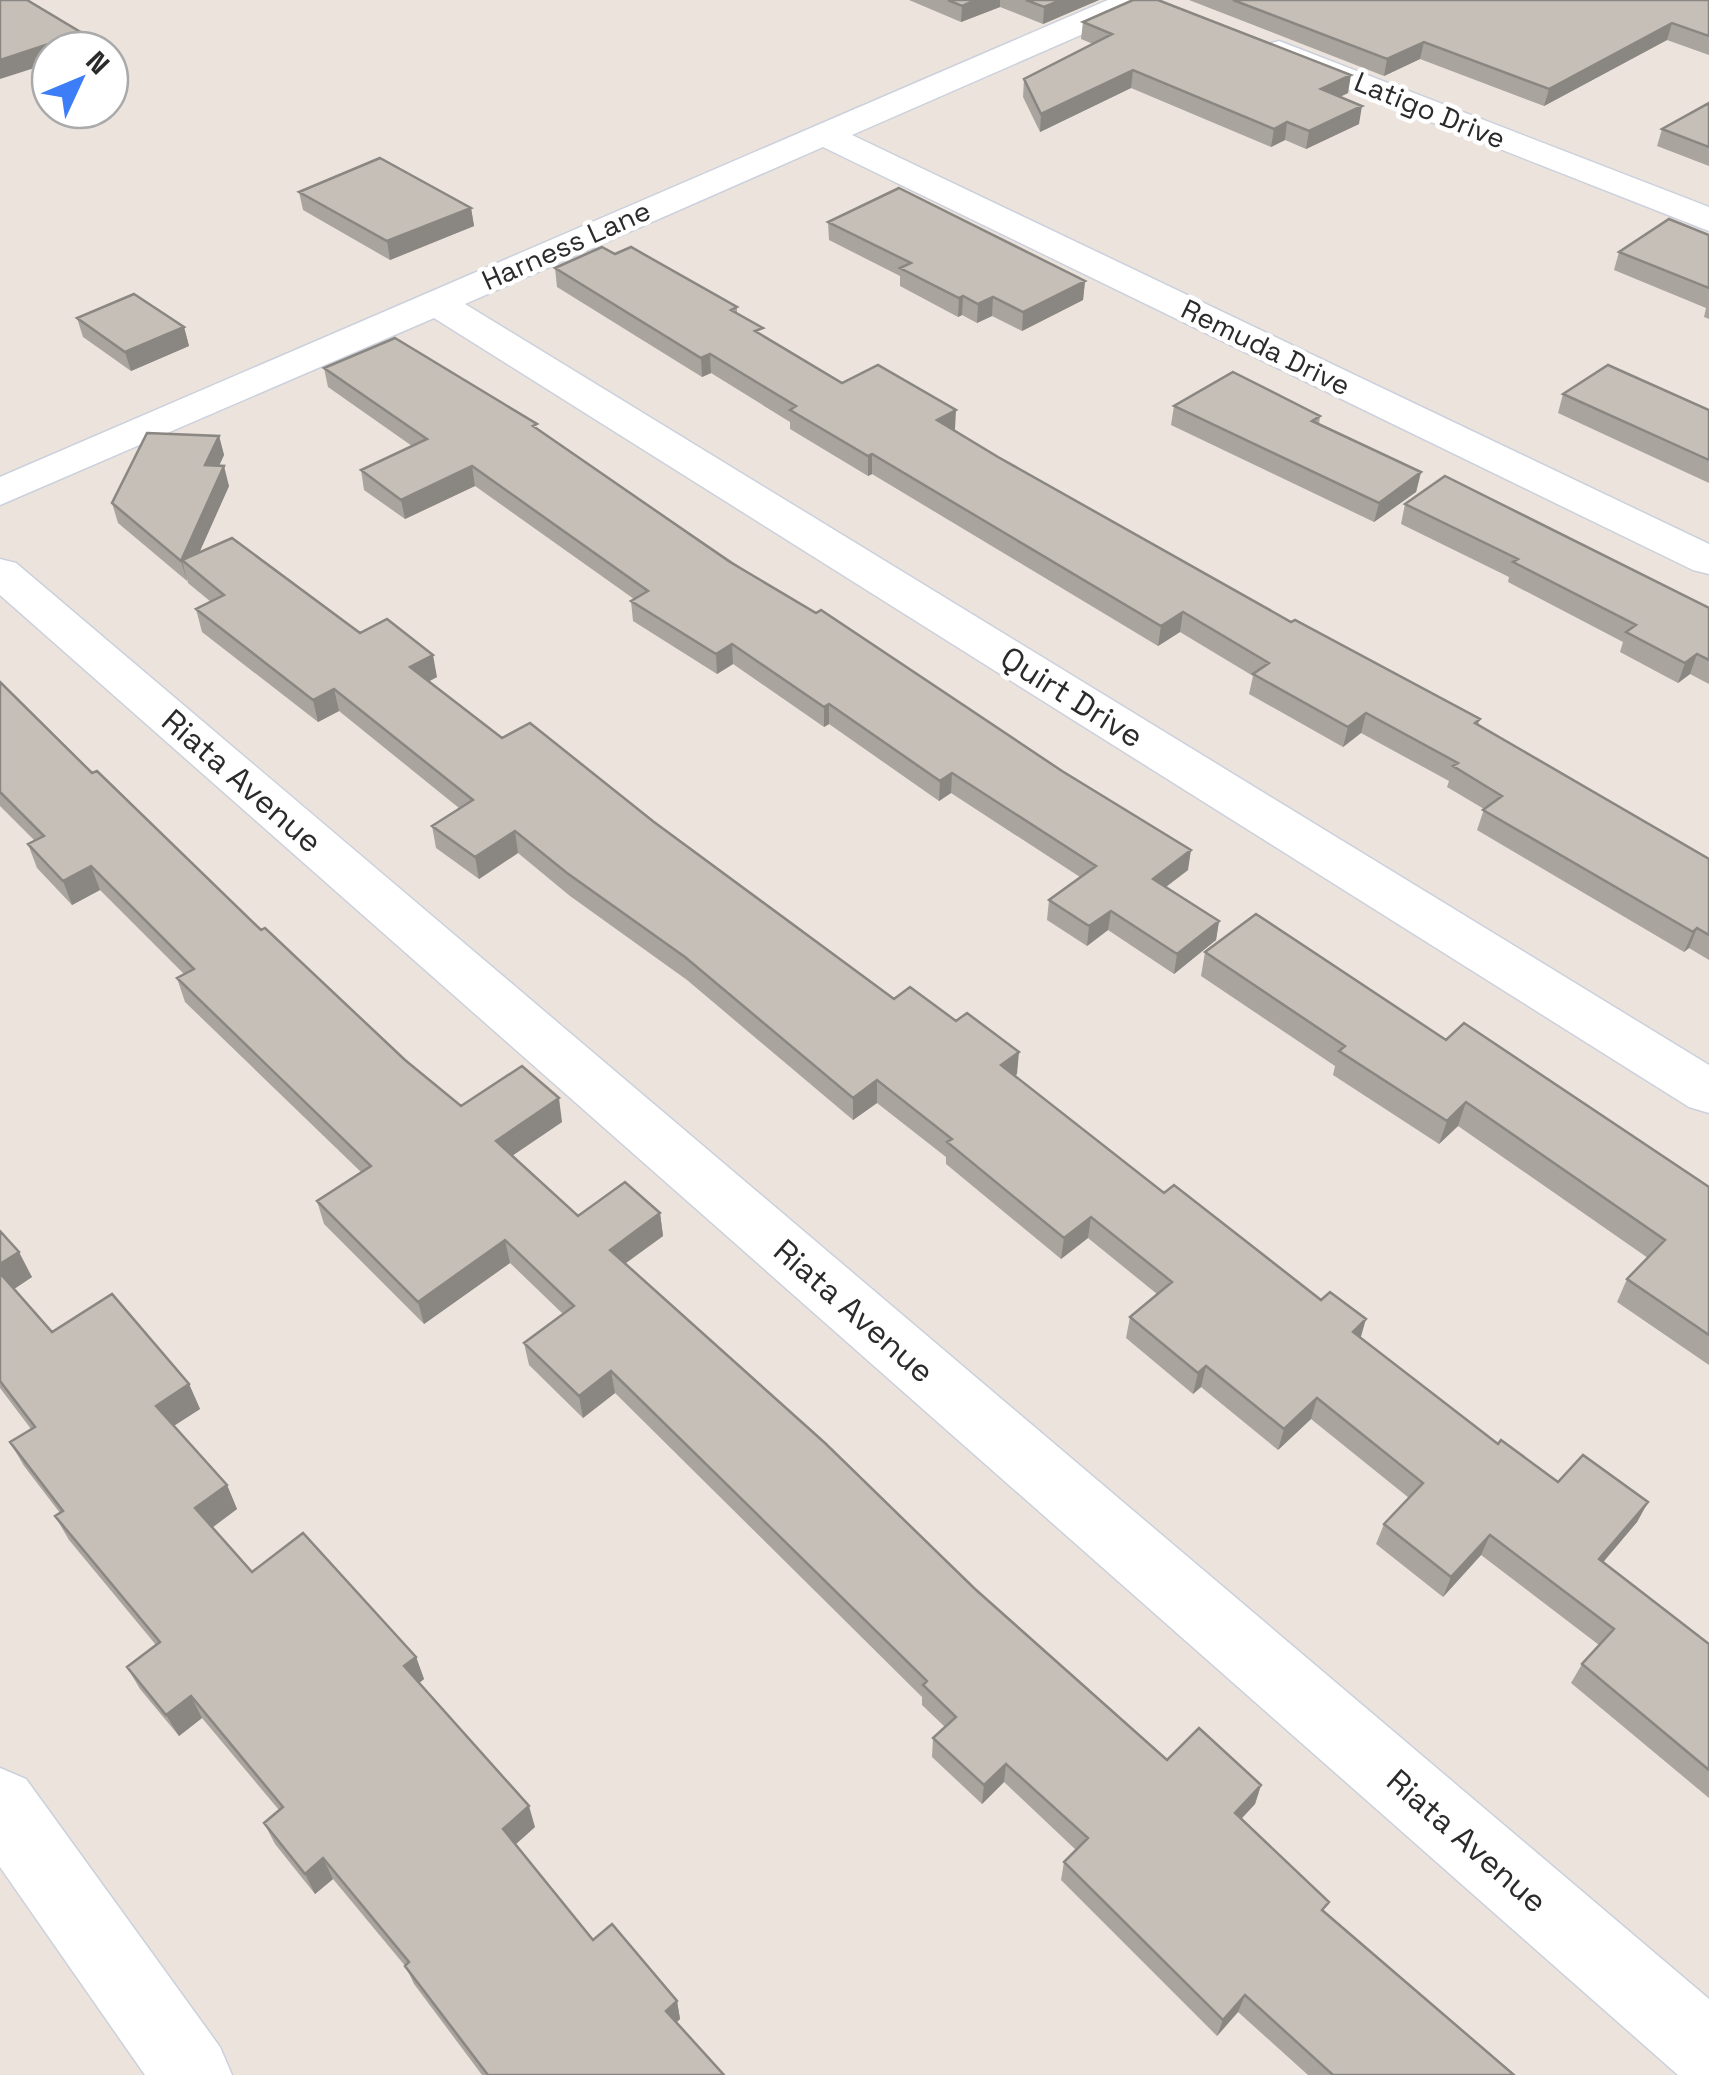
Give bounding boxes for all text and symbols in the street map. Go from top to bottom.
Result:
north arrow [30,30,130,130]
text: N [79,43,117,82]
street label: Latigo Drive [1349,63,1511,157]
street label: Harness Lane [476,192,656,298]
street label: Remuda Drive [1176,291,1356,403]
street label: Quirt Drive [993,638,1151,756]
street label: Riata Avenue [154,701,330,861]
street label: Riata Avenue [766,1231,942,1391]
street label: Riata Avenue [1379,1761,1555,1921]

